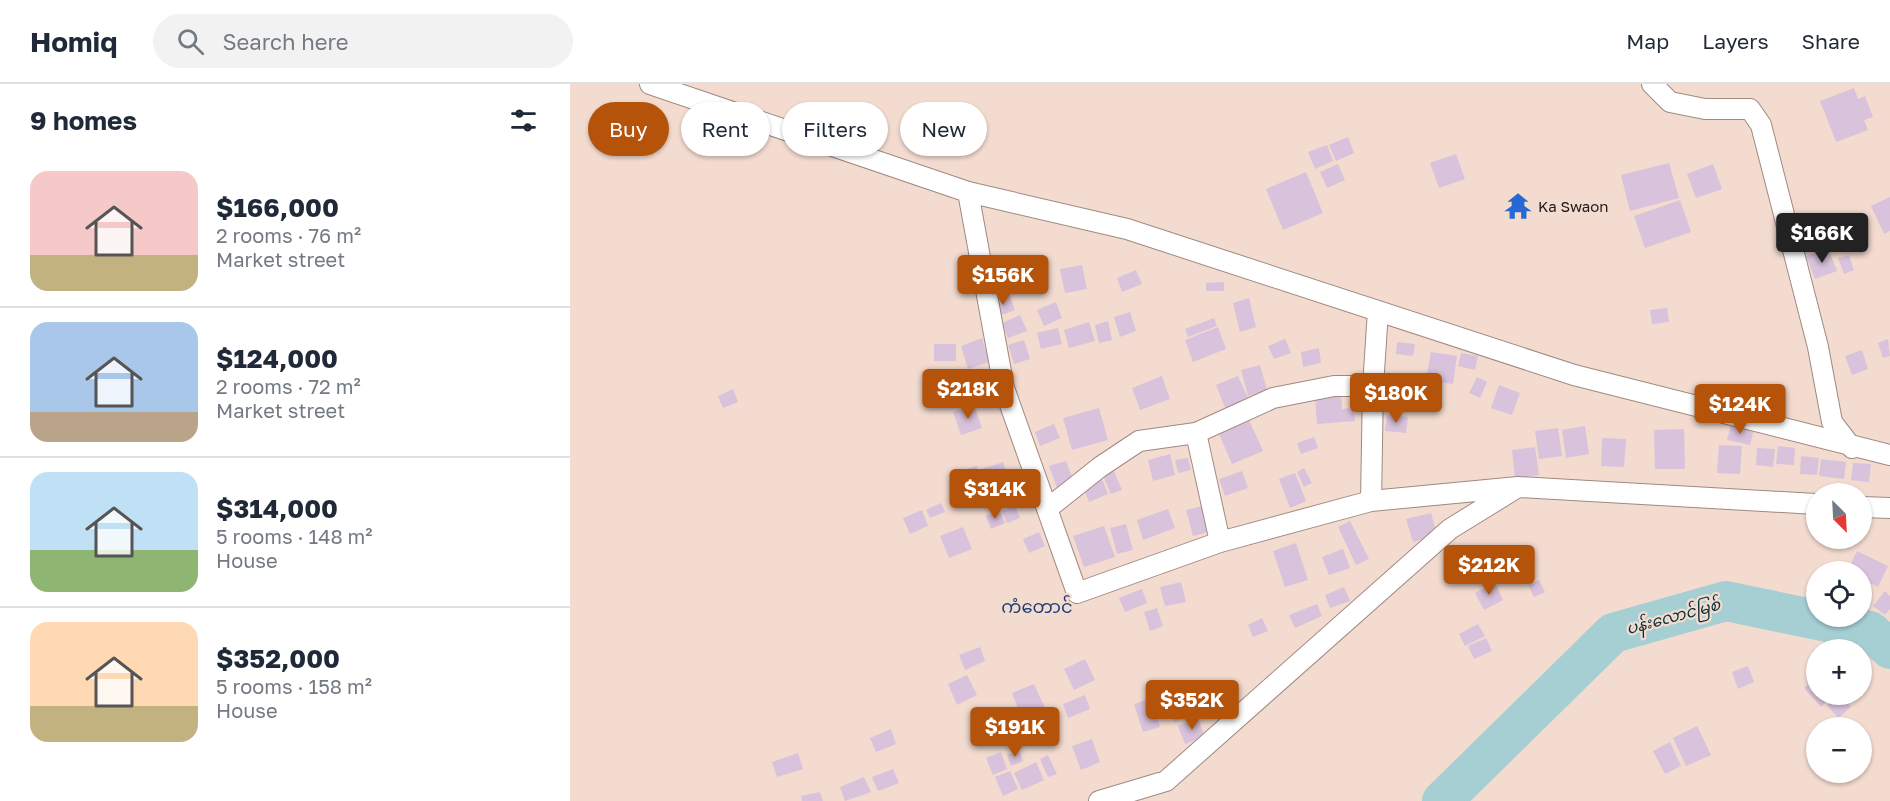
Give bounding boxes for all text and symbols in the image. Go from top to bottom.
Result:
search box [153,14,573,68]
text: Homiq [30,25,117,58]
icon: search [174,25,207,58]
text: Search here [222,28,349,55]
text: Map [1626,28,1669,54]
text: Layers [1702,28,1769,54]
text: Share [1802,28,1860,54]
chip: Buy [588,102,669,156]
chip: Rent [681,102,770,156]
chip: Filters [782,102,888,156]
chip: New [900,102,987,156]
icon: filters [507,104,540,137]
text: 9 homes [30,105,137,136]
temple icon: Ka Swaon [1503,191,1533,221]
text: $166,000 [216,192,339,223]
icon: home [78,195,150,267]
place label: Ka Swaon [1538,197,1608,215]
pin: $166K [1780,213,1864,264]
text: $166K [1790,220,1854,244]
text: 2 rooms · 76 m² [216,223,361,247]
text: Market street [216,247,345,271]
pin: $156K [961,255,1045,306]
text: $156K [971,262,1035,286]
text: $124,000 [216,343,338,374]
icon: home [78,346,150,418]
pin: $218K [926,369,1010,420]
pin: $180K [1354,373,1438,424]
text: 2 rooms · 72 m² [216,374,361,398]
text: $218K [936,376,1000,400]
text: $180K [1364,380,1428,404]
pin: $124K [1698,384,1782,435]
text: $124K [1709,391,1771,415]
text: Market street [216,398,345,422]
pin: $314K [953,469,1037,520]
text: $314K [964,476,1026,500]
north arrow [1806,483,1872,549]
map controls [1806,483,1872,783]
text: $314,000 [216,493,338,524]
icon: home [78,496,150,568]
text: 5 rooms · 148 m² [216,524,373,548]
pin: $212K [1447,545,1531,596]
text: House [216,548,278,572]
text: $212K [1458,552,1520,576]
button: locate [1806,561,1872,627]
water label: ပန်းလောင်မြစ် [1624,593,1725,642]
district label: ကံတောင် [1001,594,1073,617]
button: + [1806,639,1872,705]
text: $352,000 [216,643,340,674]
icon: home [78,646,150,718]
text: 5 rooms · 158 m² [216,674,372,698]
pin: $352K [1150,680,1234,731]
text: $352K [1160,687,1224,711]
text: House [216,698,278,722]
pin: $191K [973,707,1057,758]
text: $191K [984,714,1046,738]
button: − [1806,717,1872,783]

